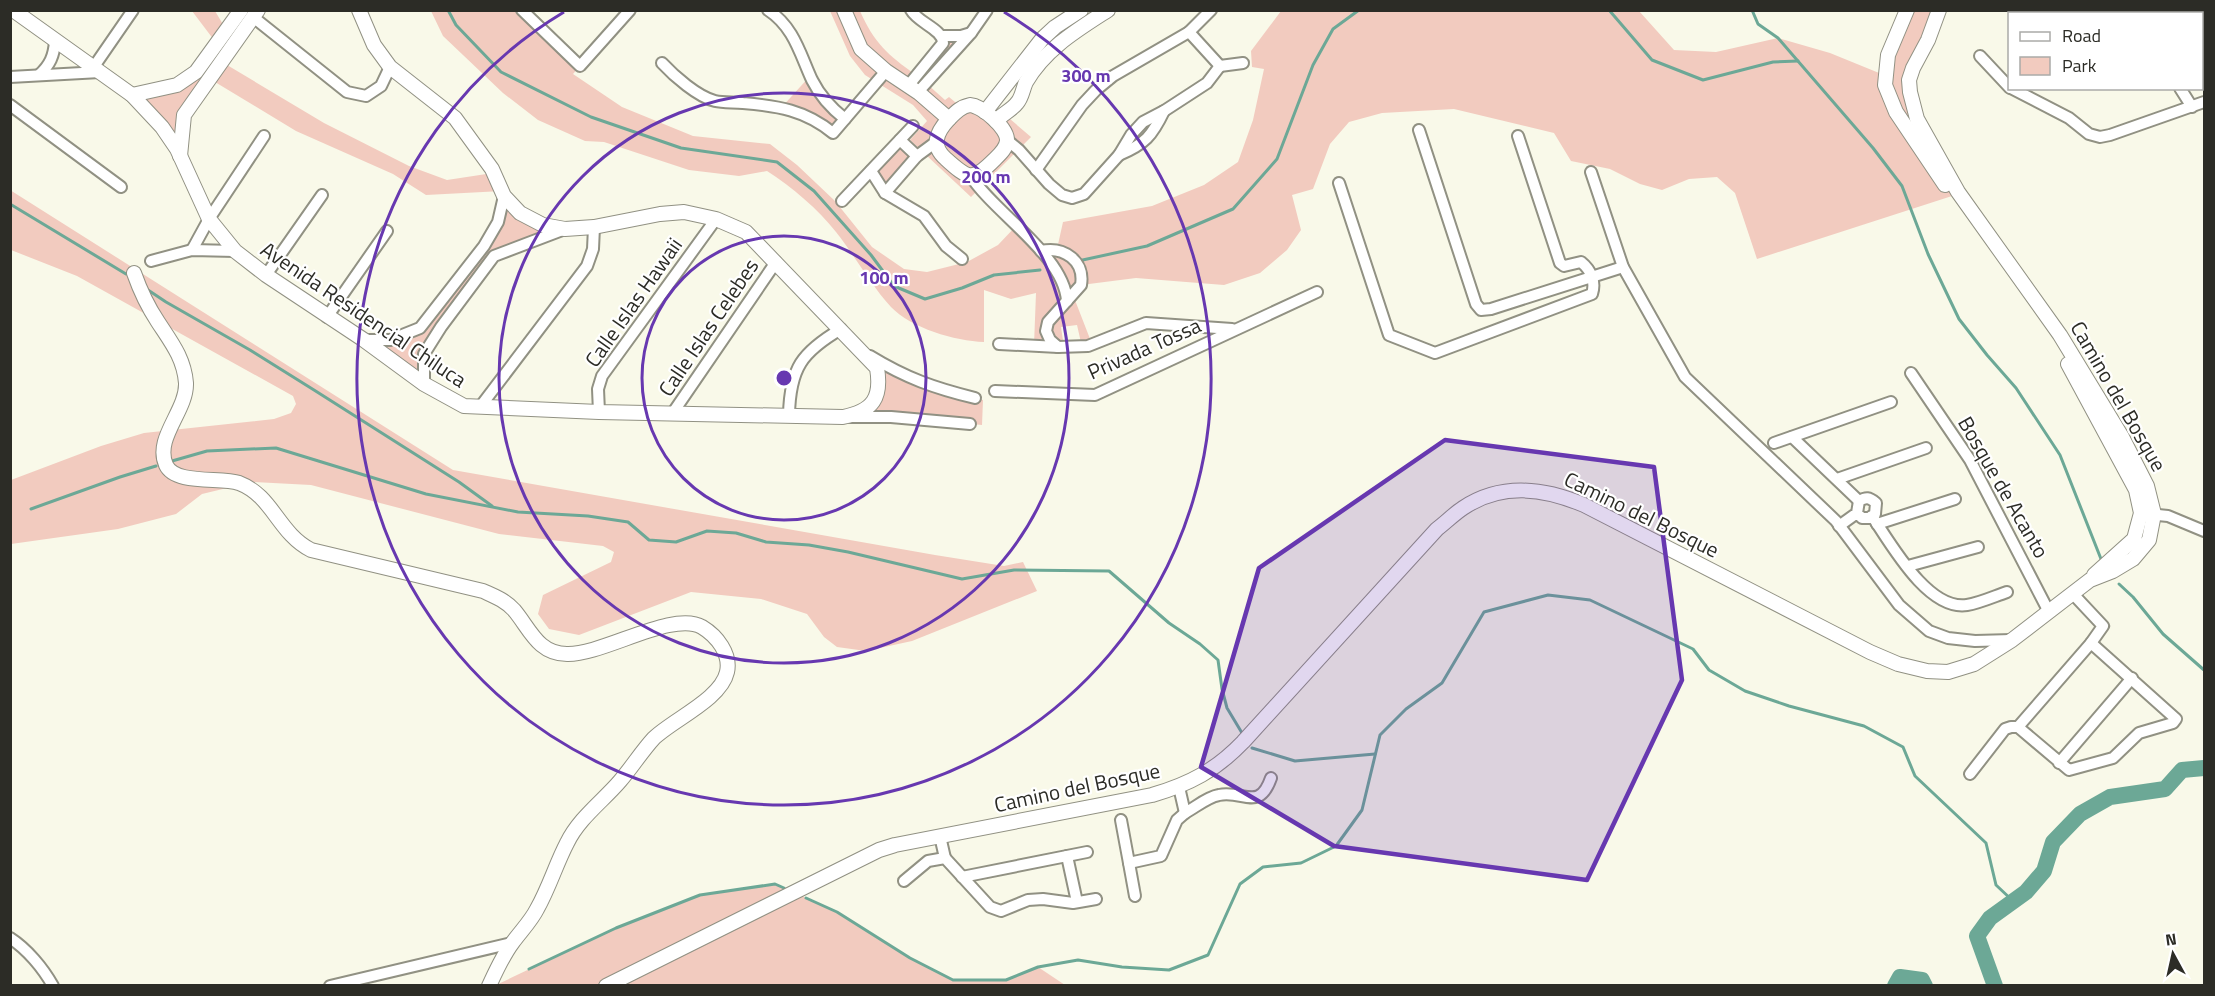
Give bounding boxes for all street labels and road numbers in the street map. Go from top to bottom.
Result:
street label: Calle Islas Hawaii [576,231,690,373]
street label: Avenida Residencial Chiluca [255,233,474,395]
street label: Calle Islas Celebes [650,252,766,402]
street label: Privada Tossa [1082,309,1206,387]
street label: Camino del Bosque [2063,315,2175,477]
street label: Bosque de Acanto [1950,410,2058,564]
street label: Camino del Bosque [1559,463,1725,565]
street label: Camino del Bosque [991,754,1163,820]

